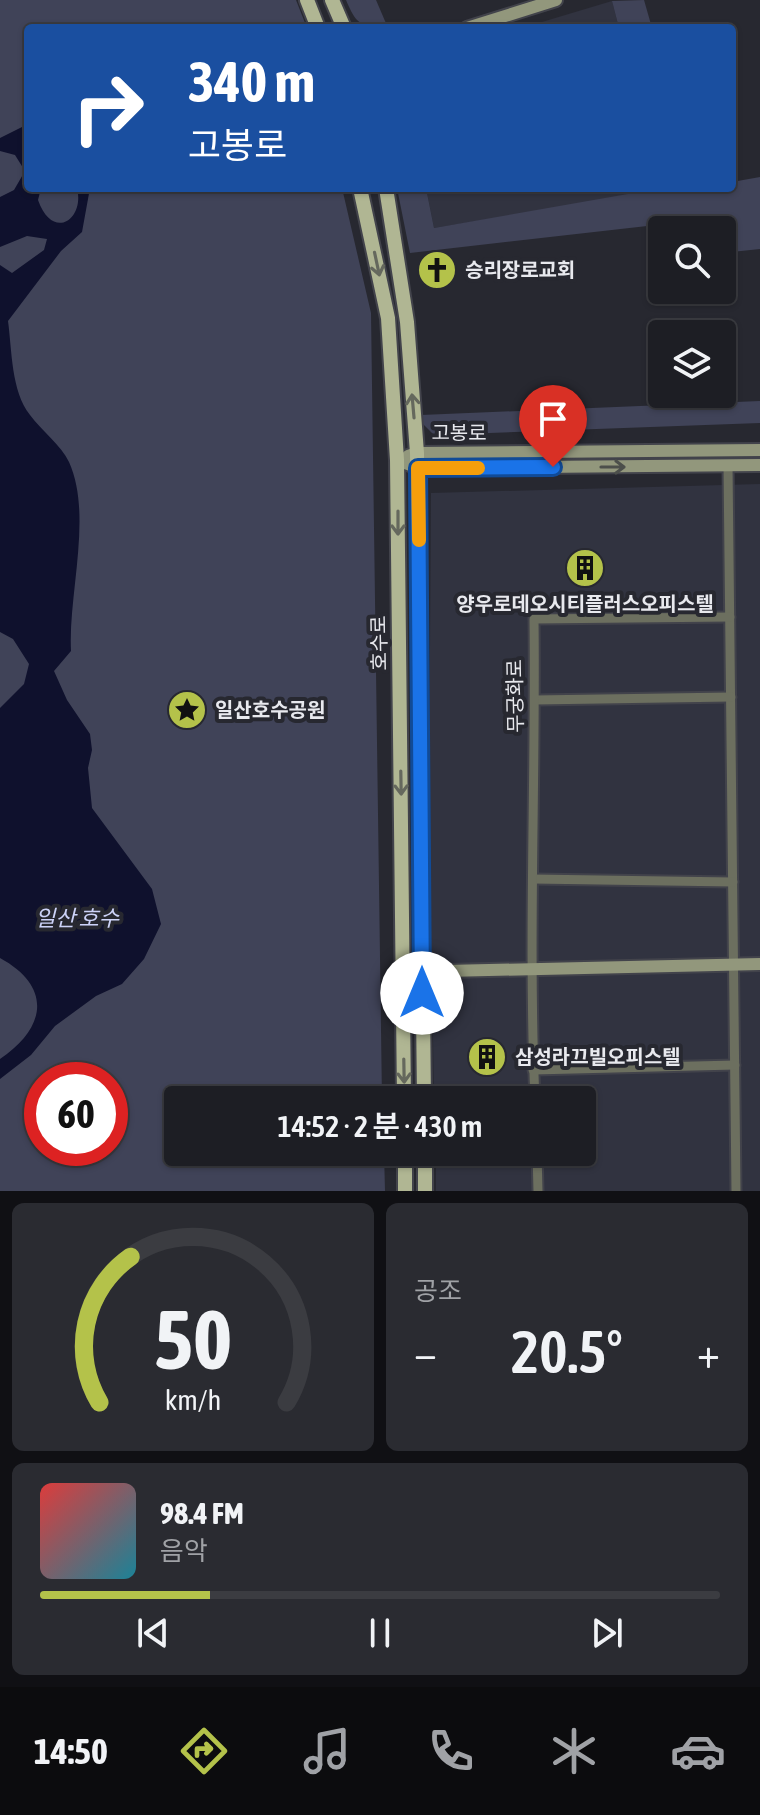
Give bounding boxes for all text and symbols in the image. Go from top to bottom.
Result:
text: 340 m [188,50,315,114]
icon: right [56,56,160,160]
text: 고봉로 [188,124,287,166]
map controls [648,216,736,408]
button: search [648,216,736,304]
church icon: 승리장로교회 [416,249,458,291]
one-way arrow [370,251,385,277]
place label: 승리장로교회 [465,258,575,281]
button: layers [648,320,736,408]
pin [519,385,587,467]
one-way arrow [405,393,420,420]
icon: arrive [531,397,575,441]
street label: 고봉로 [431,421,487,444]
one-way arrow [599,459,626,475]
one-way arrow [390,509,406,536]
building icon: 양우로데오시티플러스오피스텔 [564,547,606,589]
place label: 양우로데오시티플러스오피스텔 [456,592,714,615]
street label: 호수로 [367,615,390,671]
street label: 무궁화로 [502,659,527,733]
place icon: 일산호수공원 [166,689,208,731]
place label: 일산호수공원 [215,698,325,721]
one-way arrow [393,769,408,796]
water label: 일산 호수 [35,905,120,931]
position arrow [380,951,464,1035]
building icon: 삼성라끄빌오피스텔 [466,1036,508,1078]
place label: 삼성라끄빌오피스텔 [515,1045,681,1068]
one-way arrow [396,1057,412,1084]
speed limit sign: 60 [24,1062,128,1166]
text: 14:52 · 2 분 · 430 m [278,1109,482,1143]
text: 공조 [414,1276,462,1306]
text: 50 [154,1291,232,1387]
text: 20.5° [511,1317,623,1386]
text: − [414,1327,437,1377]
text: + [697,1327,720,1377]
text: km/h [165,1383,221,1416]
text: 98.4 FM [160,1496,244,1530]
text: 음악 [160,1536,208,1566]
icon: previous [131,1611,175,1655]
icon: pause [358,1611,402,1655]
icon: next [585,1611,629,1655]
icon: directions [176,1723,232,1779]
icon: music [299,1723,355,1779]
icon: phone [423,1723,479,1779]
icon: climate [546,1723,602,1779]
icon: car [670,1723,726,1779]
text: 14:50 [34,1730,108,1772]

